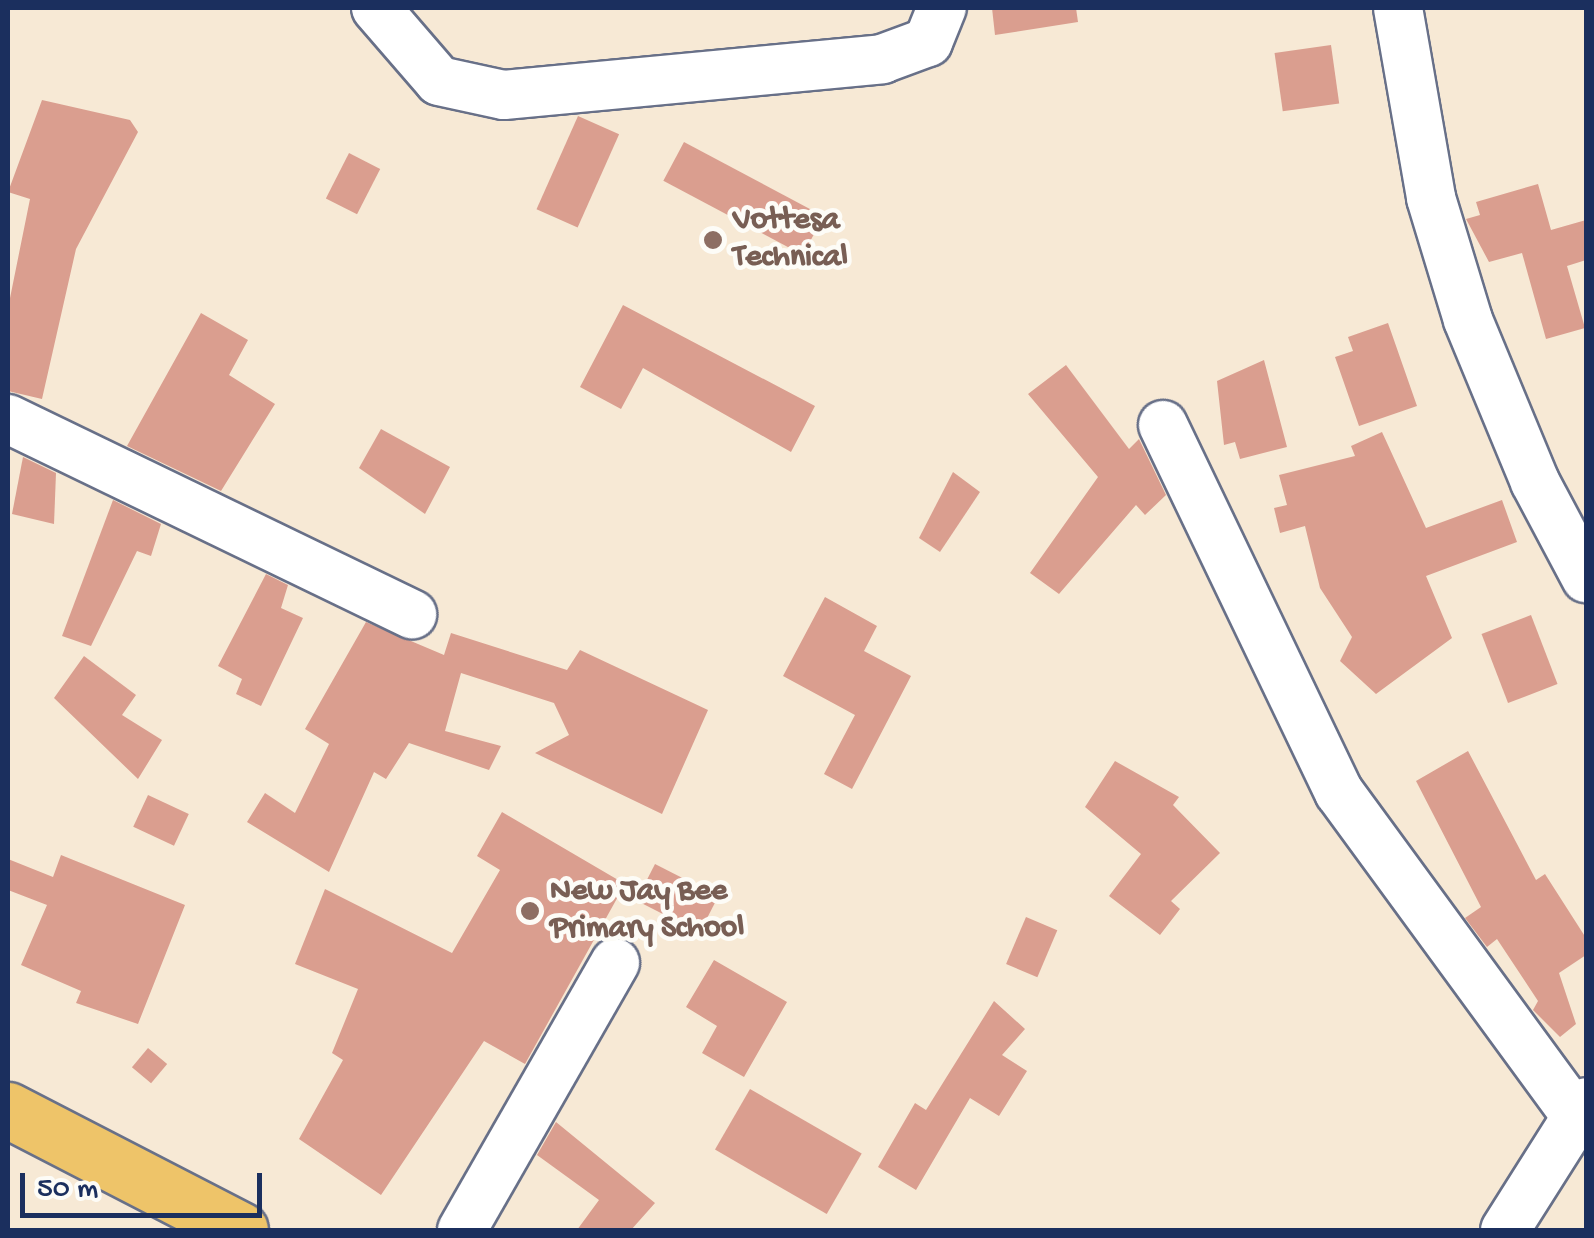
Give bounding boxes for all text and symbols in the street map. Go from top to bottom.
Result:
place label: Vottesa Technical [733,203,848,278]
marker: Vottesa Technical [702,229,724,251]
place label: New Jay Bee Primary School [550,874,744,949]
marker: New Jay Bee Primary School [519,900,541,922]
scale bar [25,1153,268,1215]
text: 50 m [37,1173,98,1208]

